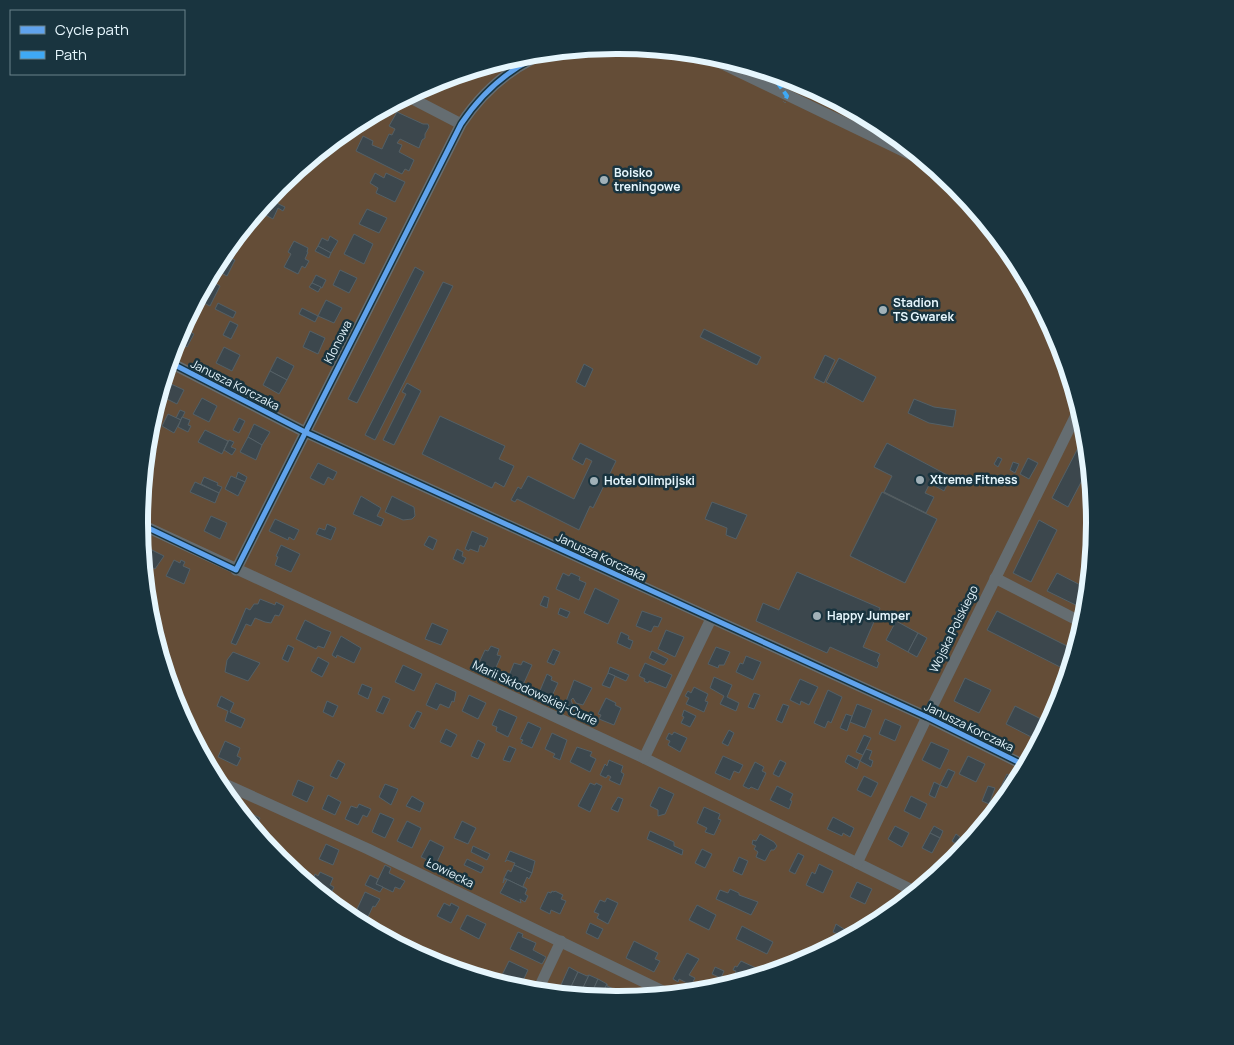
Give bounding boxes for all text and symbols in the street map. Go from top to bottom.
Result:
legend [10,10,185,75]
text: Cycle path [55,19,129,40]
text: Path [55,44,87,65]
place label: Boisko treningowe [614,164,680,195]
marker: Boisko treningowe [598,174,610,186]
place label: Stadion TS Gwarek [893,294,954,325]
marker: Stadion TS Gwarek [877,304,889,316]
street label: Klonowa [319,317,356,366]
street label: Janusza Korczaka [188,355,283,414]
place label: Xtreme Fitness [930,471,1018,488]
place label: Hotel Olimpijski [604,472,695,489]
marker: Xtreme Fitness [914,474,926,486]
marker: Hotel Olimpijski [588,475,600,487]
street label: Janusza Korczaka [553,528,649,585]
street label: Wojska Polskiego [925,582,982,675]
place label: Happy Jumper [827,607,910,624]
marker: Happy Jumper [811,610,823,622]
street label: Marii Skłodowskiej-Curie [470,656,601,729]
street label: Janusza Korczaka [922,697,1017,756]
street label: Łowiecka [423,854,477,891]

